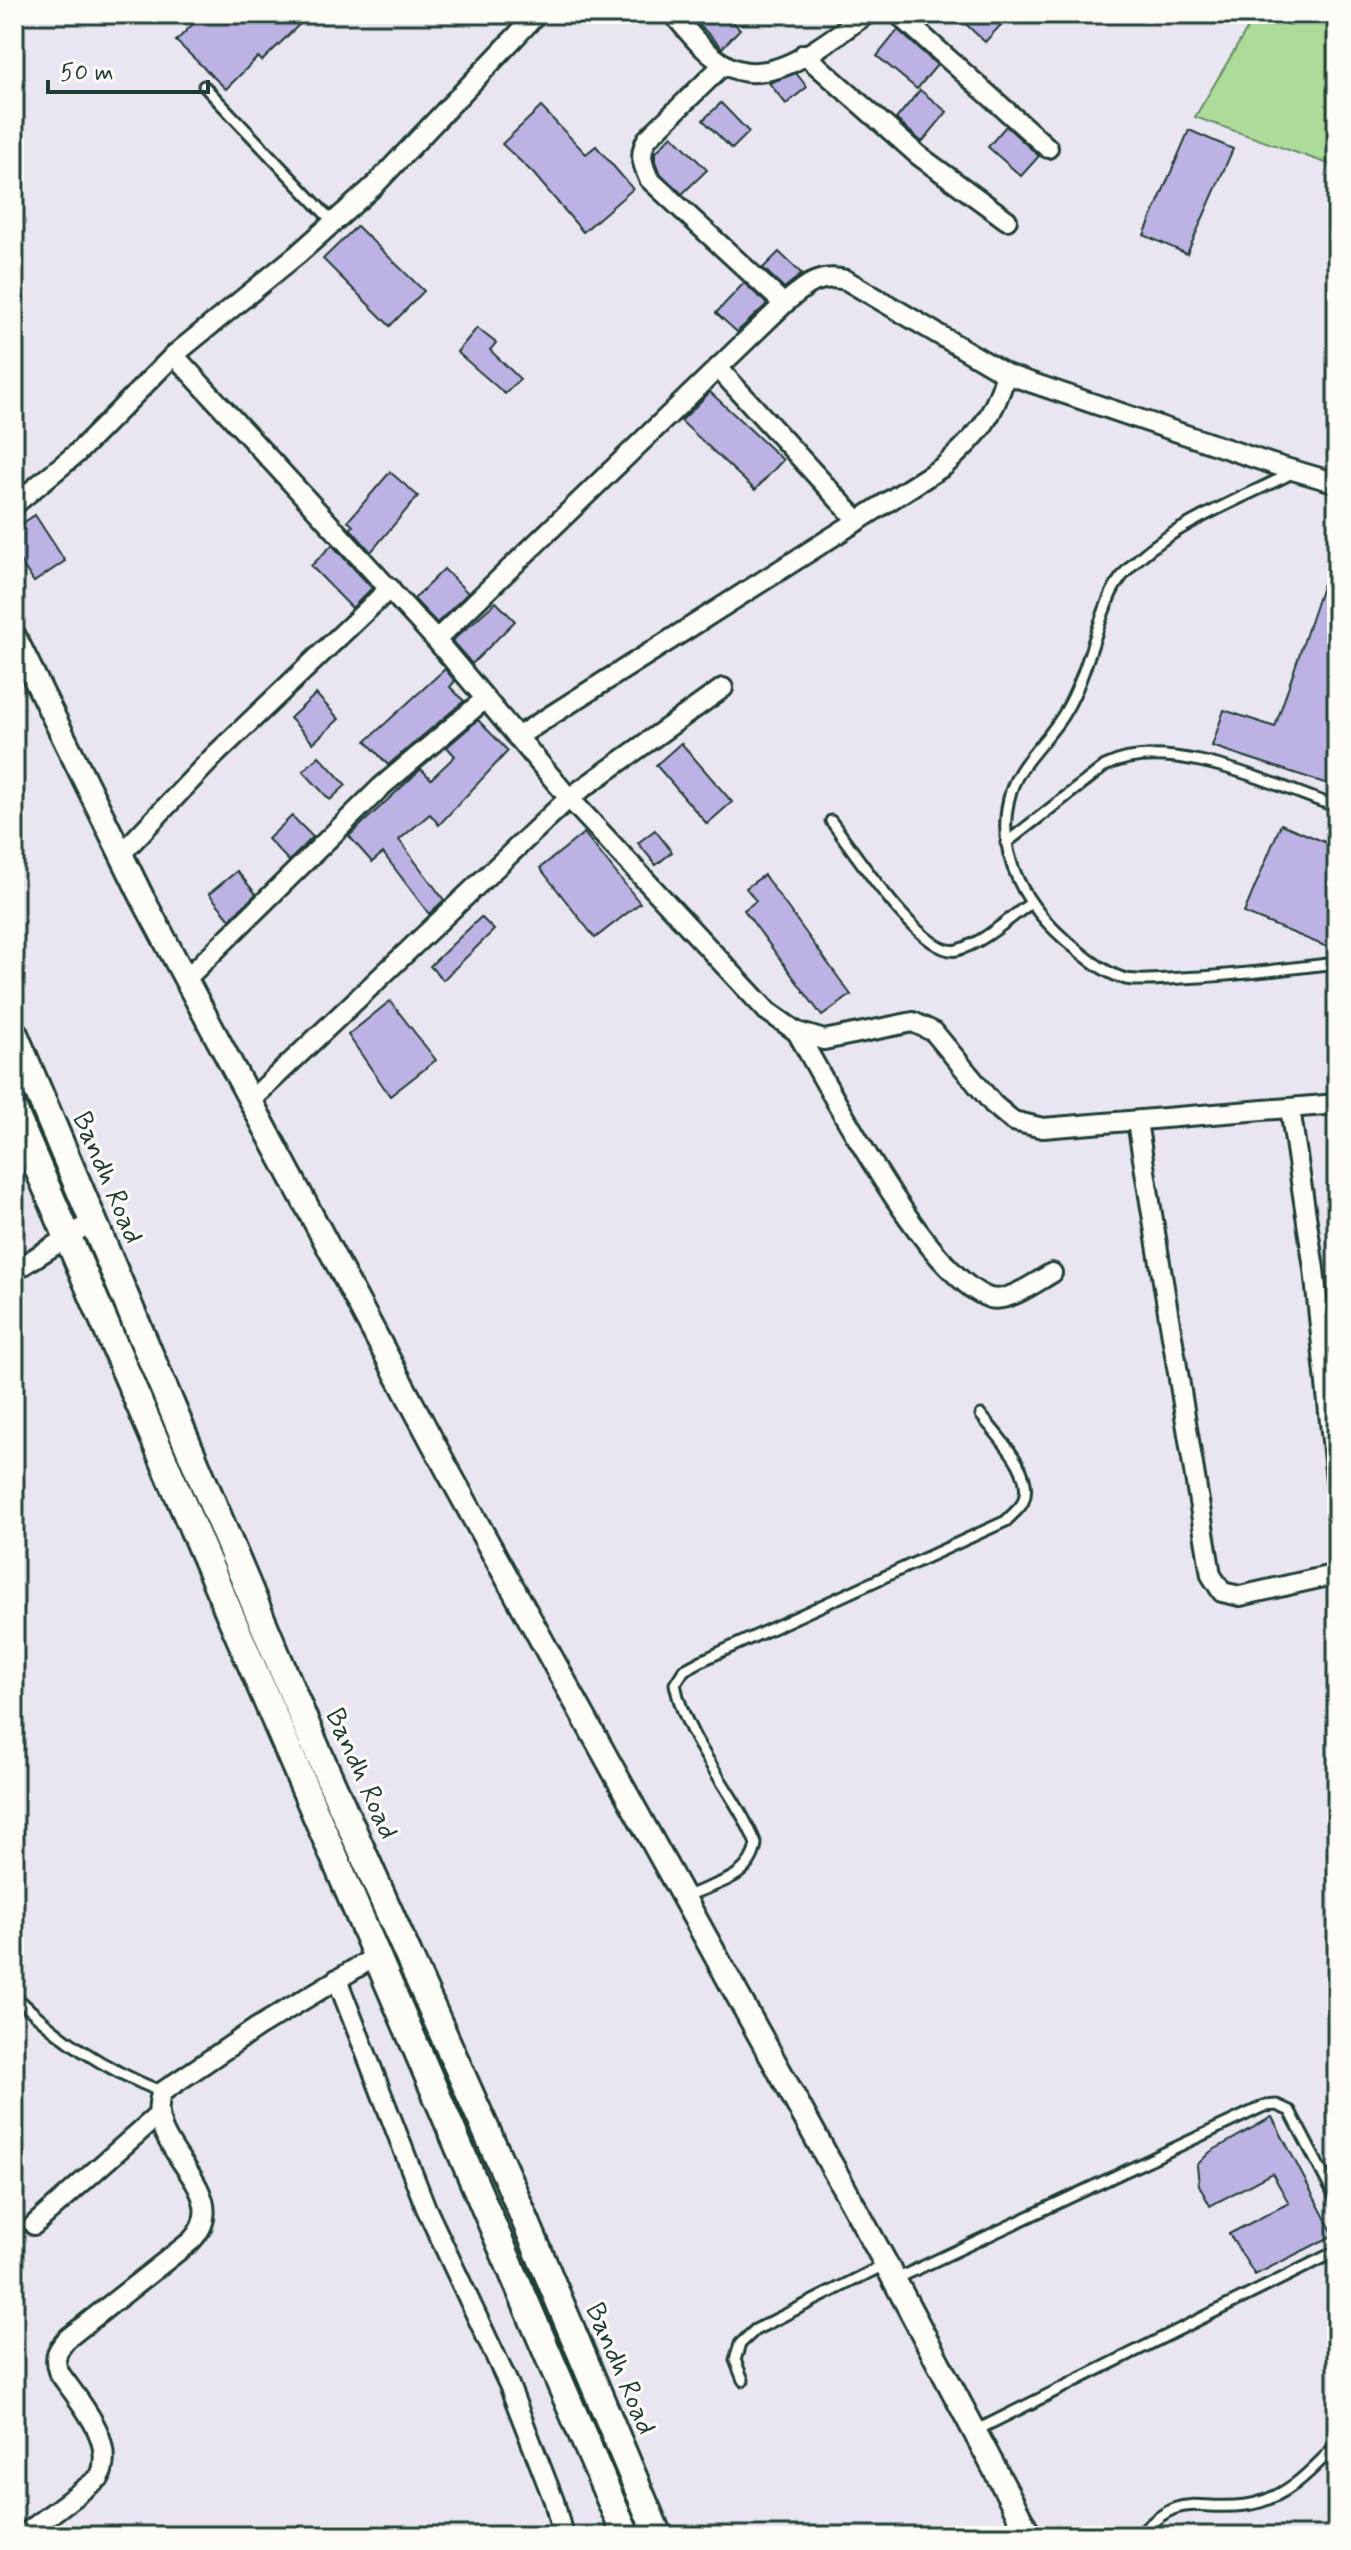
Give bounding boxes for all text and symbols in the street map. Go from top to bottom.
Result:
scale bar [48,44,208,94]
text: 50 m [60,58,114,89]
street label: Bandh Road [62,1106,151,1250]
street label: Bandh Road [315,1703,406,1845]
street label: Bandh Road [575,2297,664,2441]

